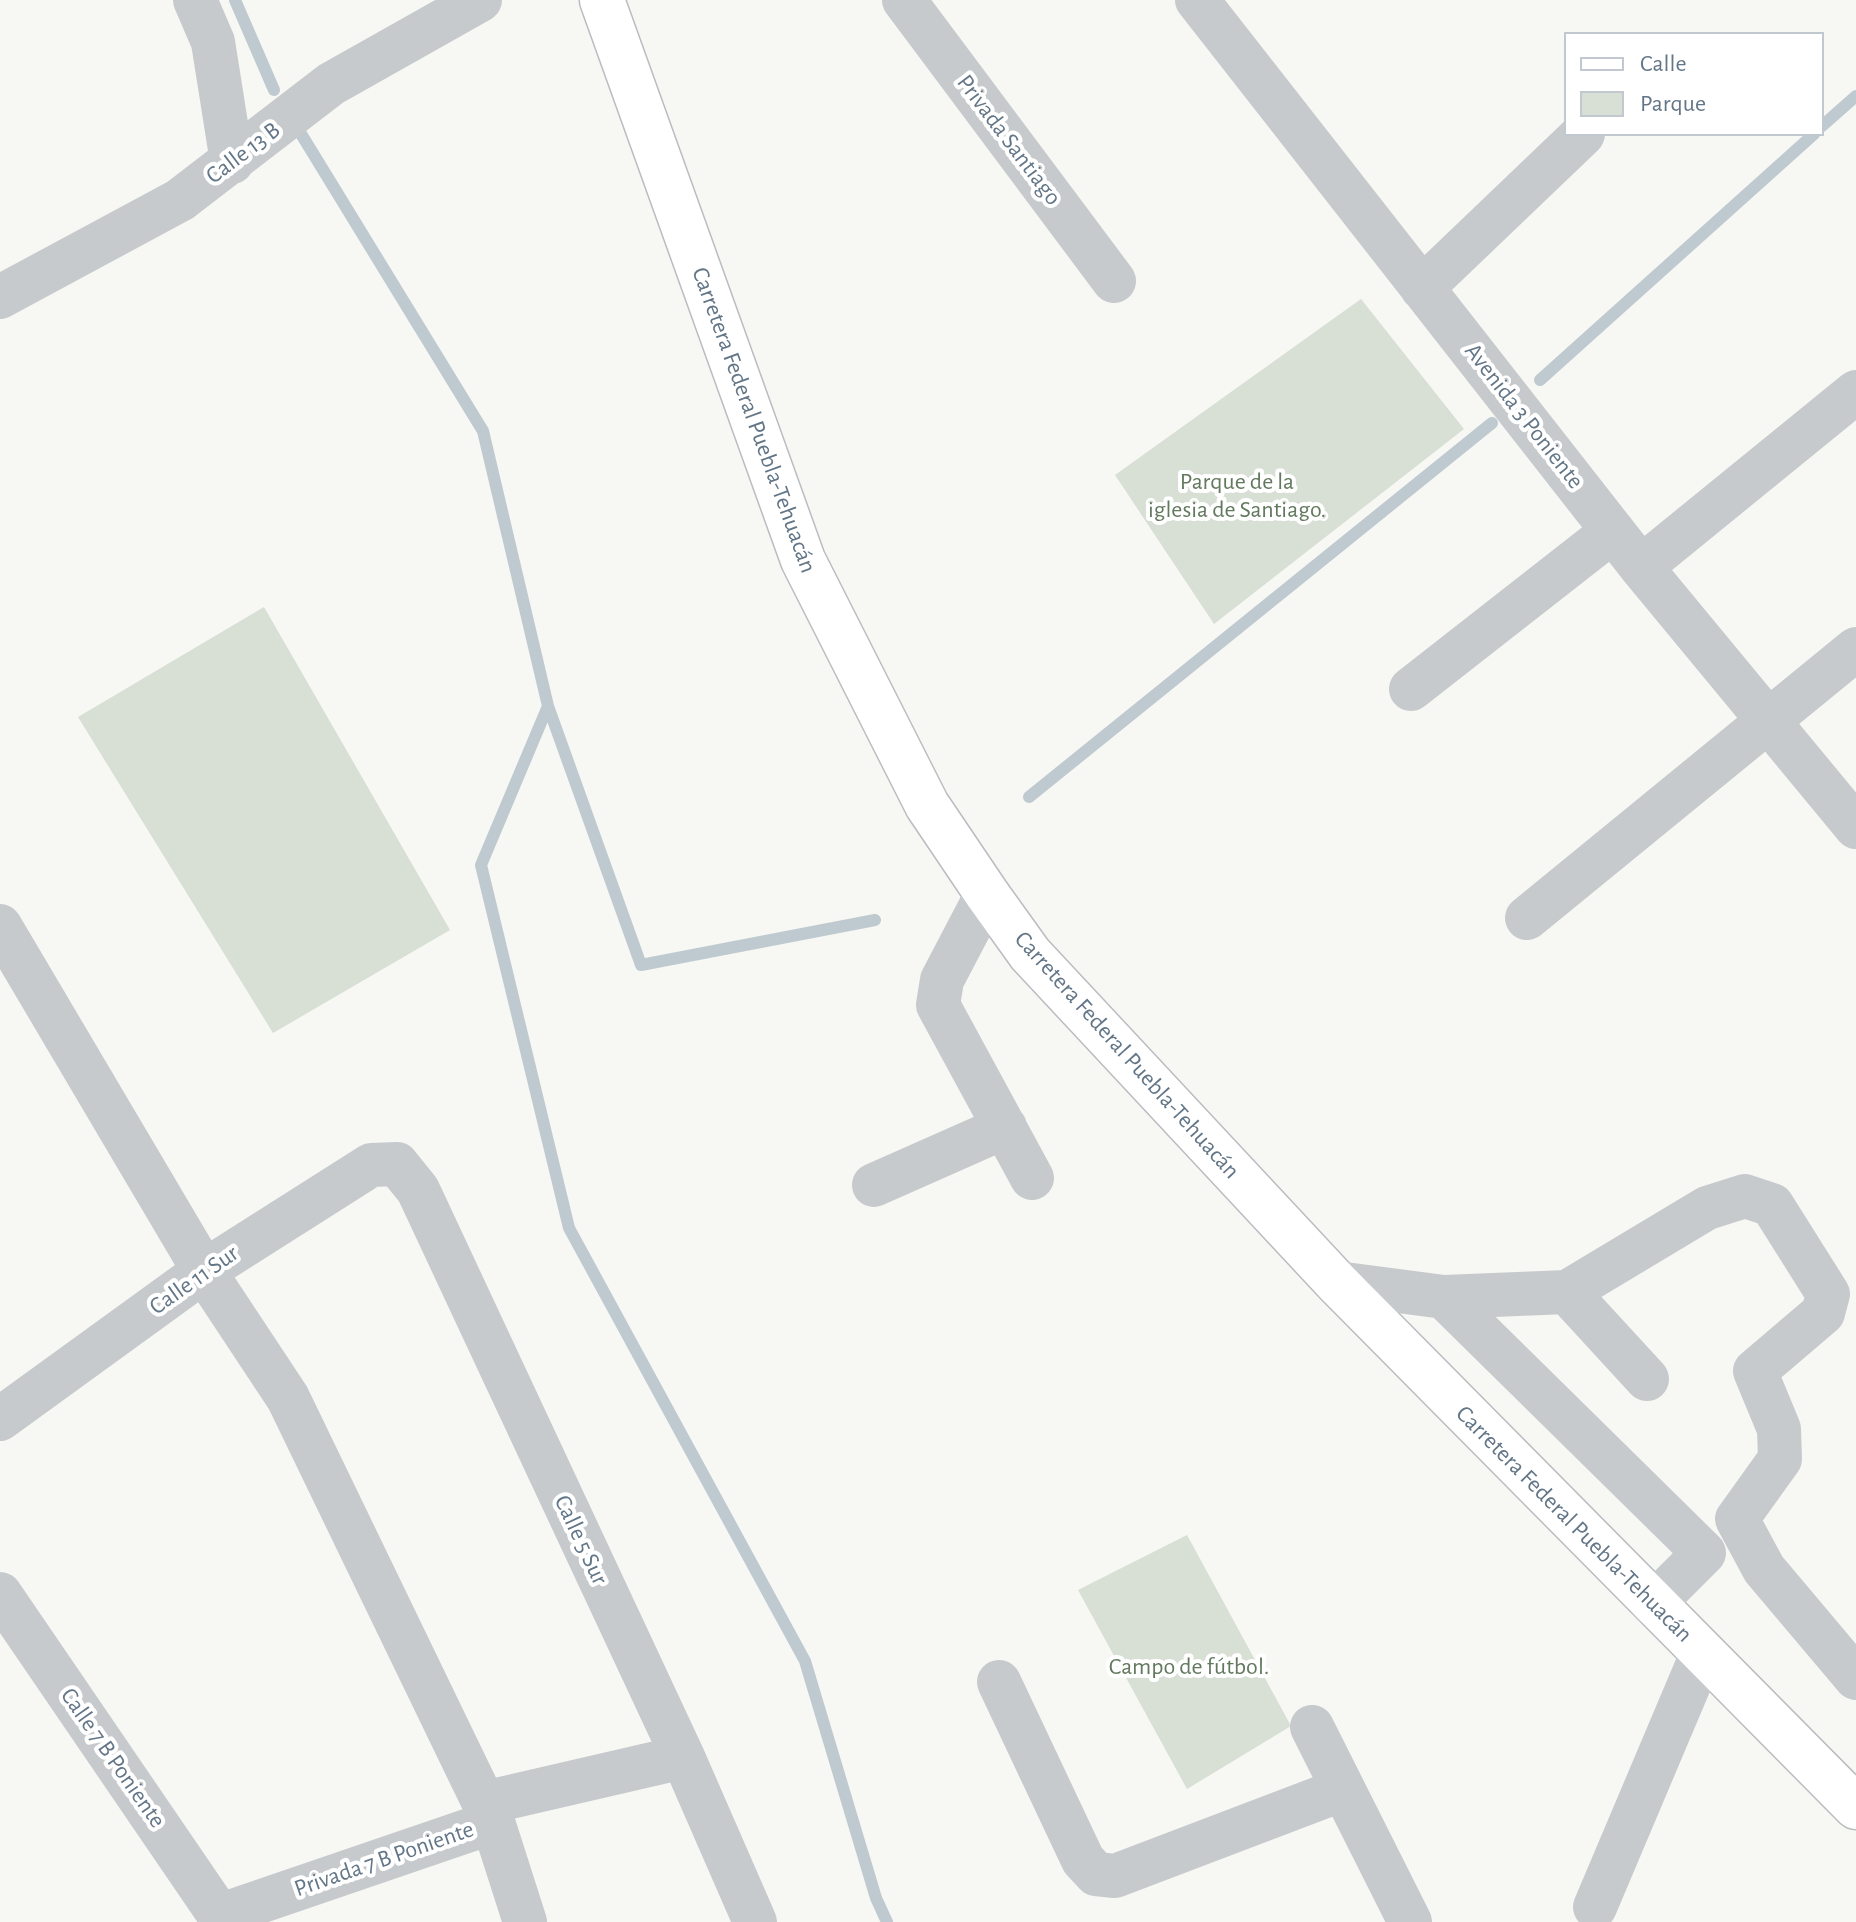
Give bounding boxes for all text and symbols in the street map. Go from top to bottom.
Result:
legend [1564,32,1824,136]
text: Calle [1640,52,1687,76]
street label: Privada Santiago [951,69,1067,211]
text: Parque [1640,92,1706,116]
street label: Calle 13 B [200,116,286,190]
street label: Carretera Federal Puebla-Tehuacán [685,263,823,577]
street label: Avenida 3 Poniente [1458,337,1590,495]
park label: Parque de la iglesia de Santiago. [1148,468,1326,524]
street label: Carretera Federal Puebla-Tehuacán [1008,925,1246,1185]
street label: Calle 11 Sur [144,1239,244,1321]
street label: Carretera Federal Puebla-Tehuacán [1450,1400,1698,1648]
street label: Calle 5 Sur [548,1491,614,1589]
park label: Campo de fútbol. [1109,1653,1269,1681]
street label: Calle 7 B Poniente [54,1682,172,1834]
street label: Privada 7 B Poniente [291,1815,477,1903]

